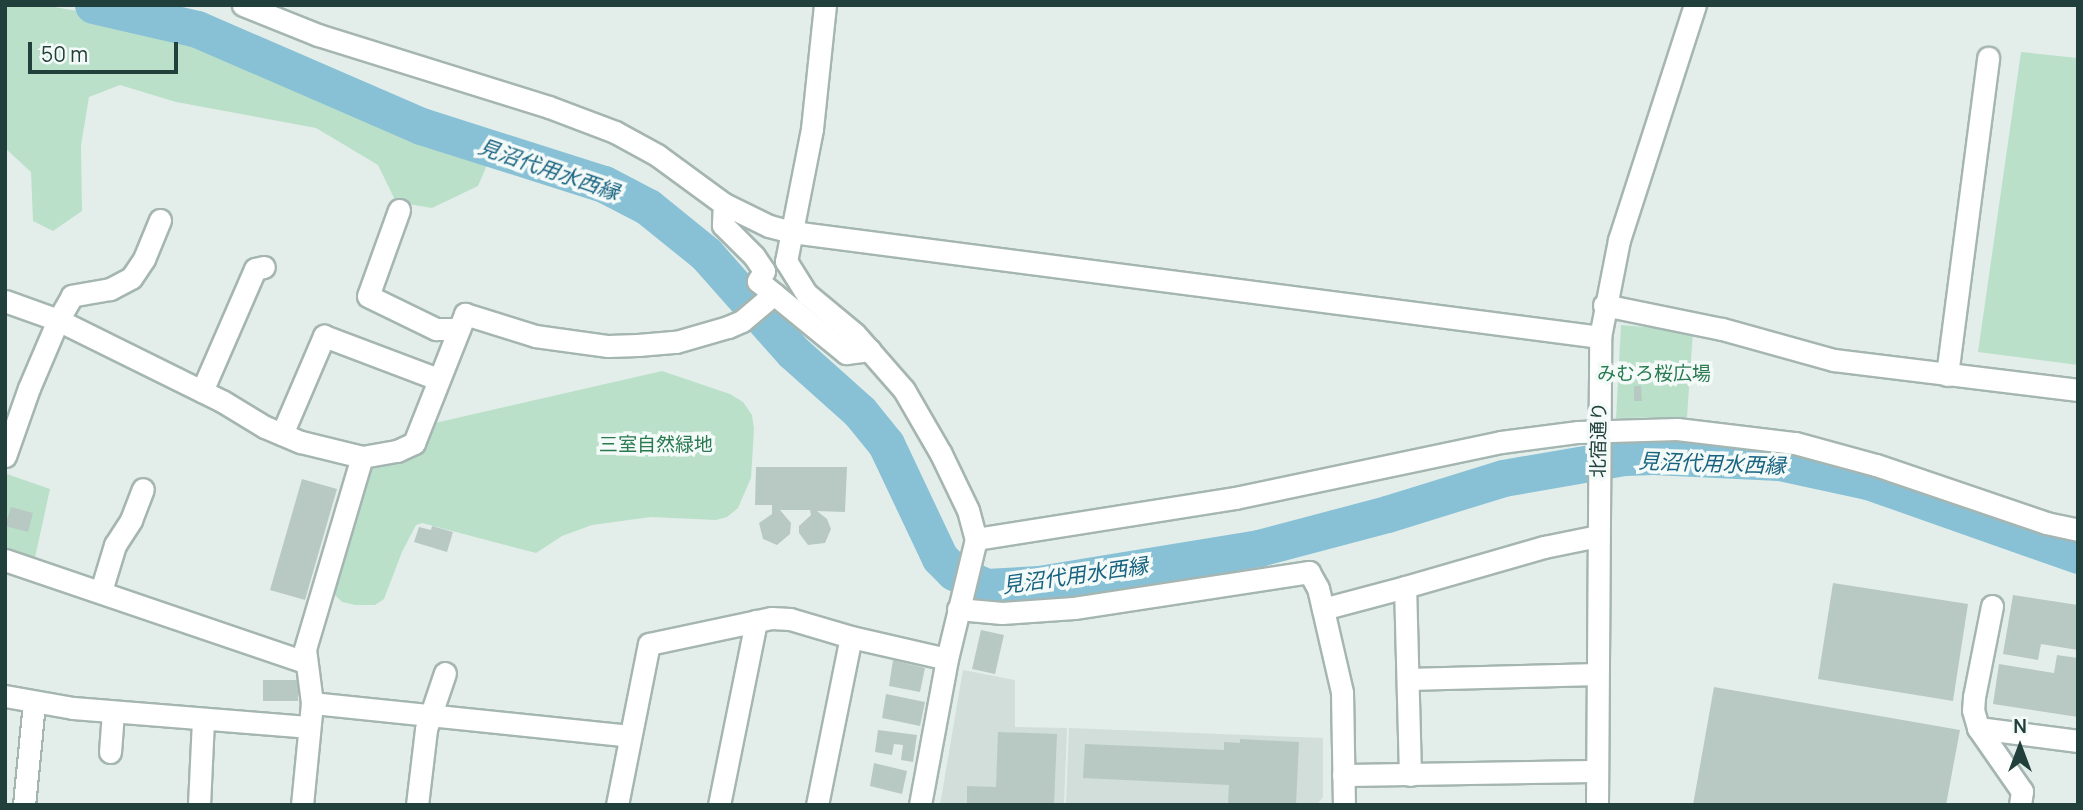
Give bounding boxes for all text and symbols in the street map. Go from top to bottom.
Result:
scale bar [32,28,182,72]
text: 50 m [41,40,88,68]
water label: 見沼代用水西縁 [475,133,623,205]
park label: みむろ桜広場 [1597,363,1711,385]
street label: 北宿通り [1587,402,1611,478]
park label: 三室自然緑地 [599,434,713,456]
water label: 見沼代用水西縁 [1638,448,1786,478]
water label: 見沼代用水西縁 [1000,552,1150,598]
north arrow [1985,712,2055,782]
text: N [2013,713,2027,739]

